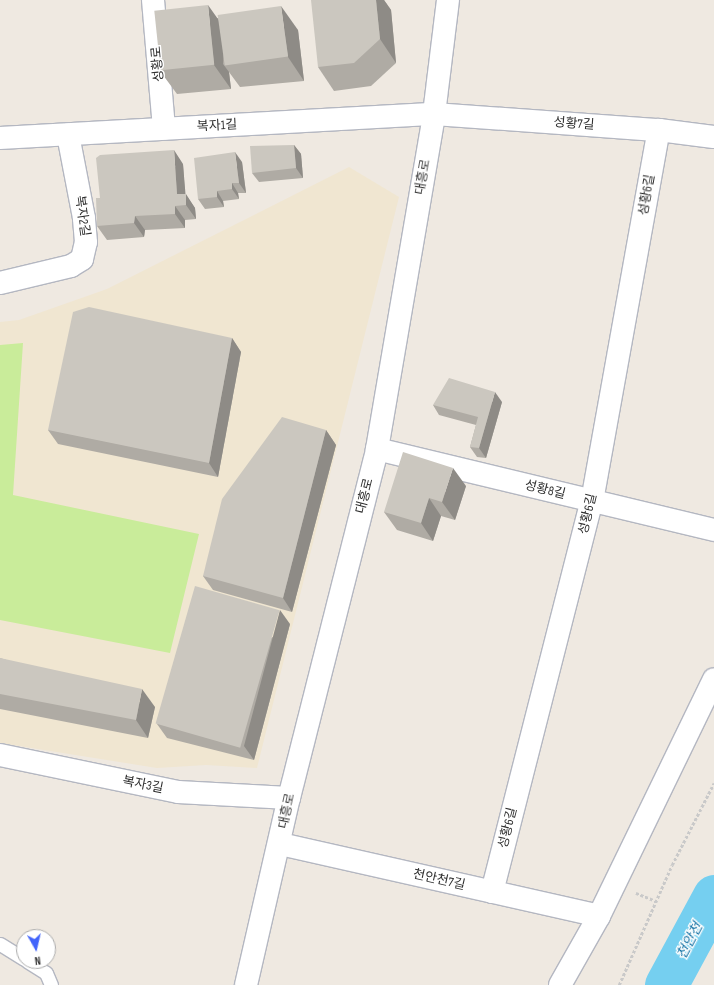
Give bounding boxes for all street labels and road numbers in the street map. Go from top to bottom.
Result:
street label: 성황로 [149,45,167,83]
street label: 성황7길 [553,115,595,133]
street label: 복자1길 [196,117,238,135]
street label: 대흥로 [412,158,434,196]
street label: 성황6길 [636,173,658,217]
street label: 복자2길 [71,194,93,238]
street label: 대흥로 [353,477,377,515]
street label: 성황8길 [523,477,567,503]
street label: 성황6길 [576,492,600,536]
street label: 복자3길 [121,773,165,797]
street label: 대흥로 [276,792,298,830]
street label: 성황6길 [495,806,521,850]
street label: 천안천7길 [411,866,467,894]

